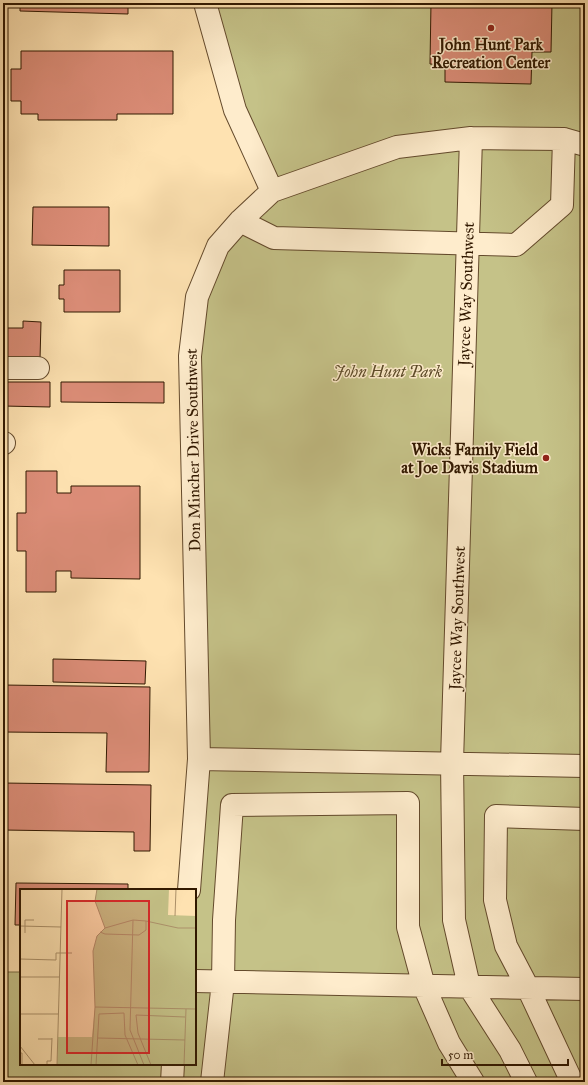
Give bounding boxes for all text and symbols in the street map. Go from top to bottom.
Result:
marker: John Hunt Park Recreation Center [486,23,496,33]
place label: John Hunt Park Recreation Center [432,35,551,72]
street label: Jaycee Way Southwest [454,221,479,368]
street label: Don Mincher Drive Southwest [182,348,204,552]
park label: John Hunt Park [333,362,442,381]
place label: Wicks Family Field at Joe Davis Stadium [401,440,539,478]
marker: Wicks Family Field at Joe Davis Stadium [541,453,551,463]
street label: Jaycee Way Southwest [445,545,470,692]
inset map [20,889,196,1065]
scale bar [442,1041,568,1067]
text: 50 m [448,1048,473,1062]

